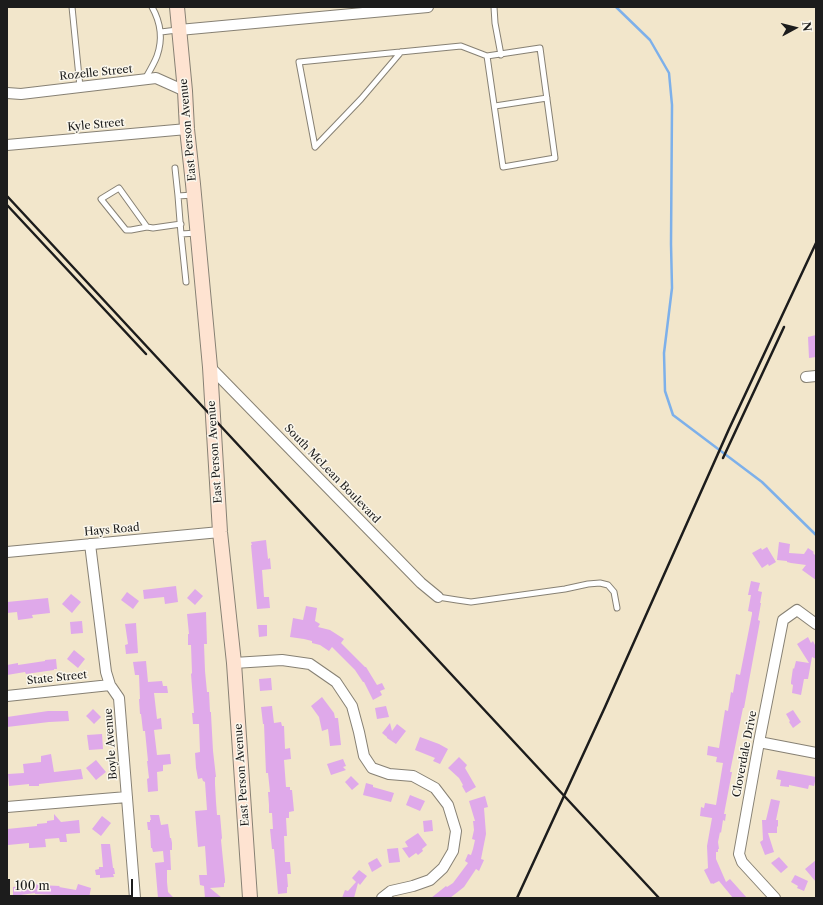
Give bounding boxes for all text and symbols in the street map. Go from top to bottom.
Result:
north arrow [775,8,815,48]
text: N [799,21,814,32]
street label: Rozelle Street [59,63,133,83]
street label: East Person Avenue [177,78,199,182]
street label: Kyle Street [67,116,125,134]
street label: East Person Avenue [205,400,225,504]
street label: South McLean Boulevard [281,422,383,526]
street label: Hays Road [84,521,140,539]
street label: State Street [26,668,88,688]
street label: Boyle Avenue [102,708,120,780]
street label: Cloverdale Drive [730,710,760,798]
street label: East Person Avenue [232,723,252,827]
scale bar [10,871,135,897]
text: 100 m [15,878,50,893]

